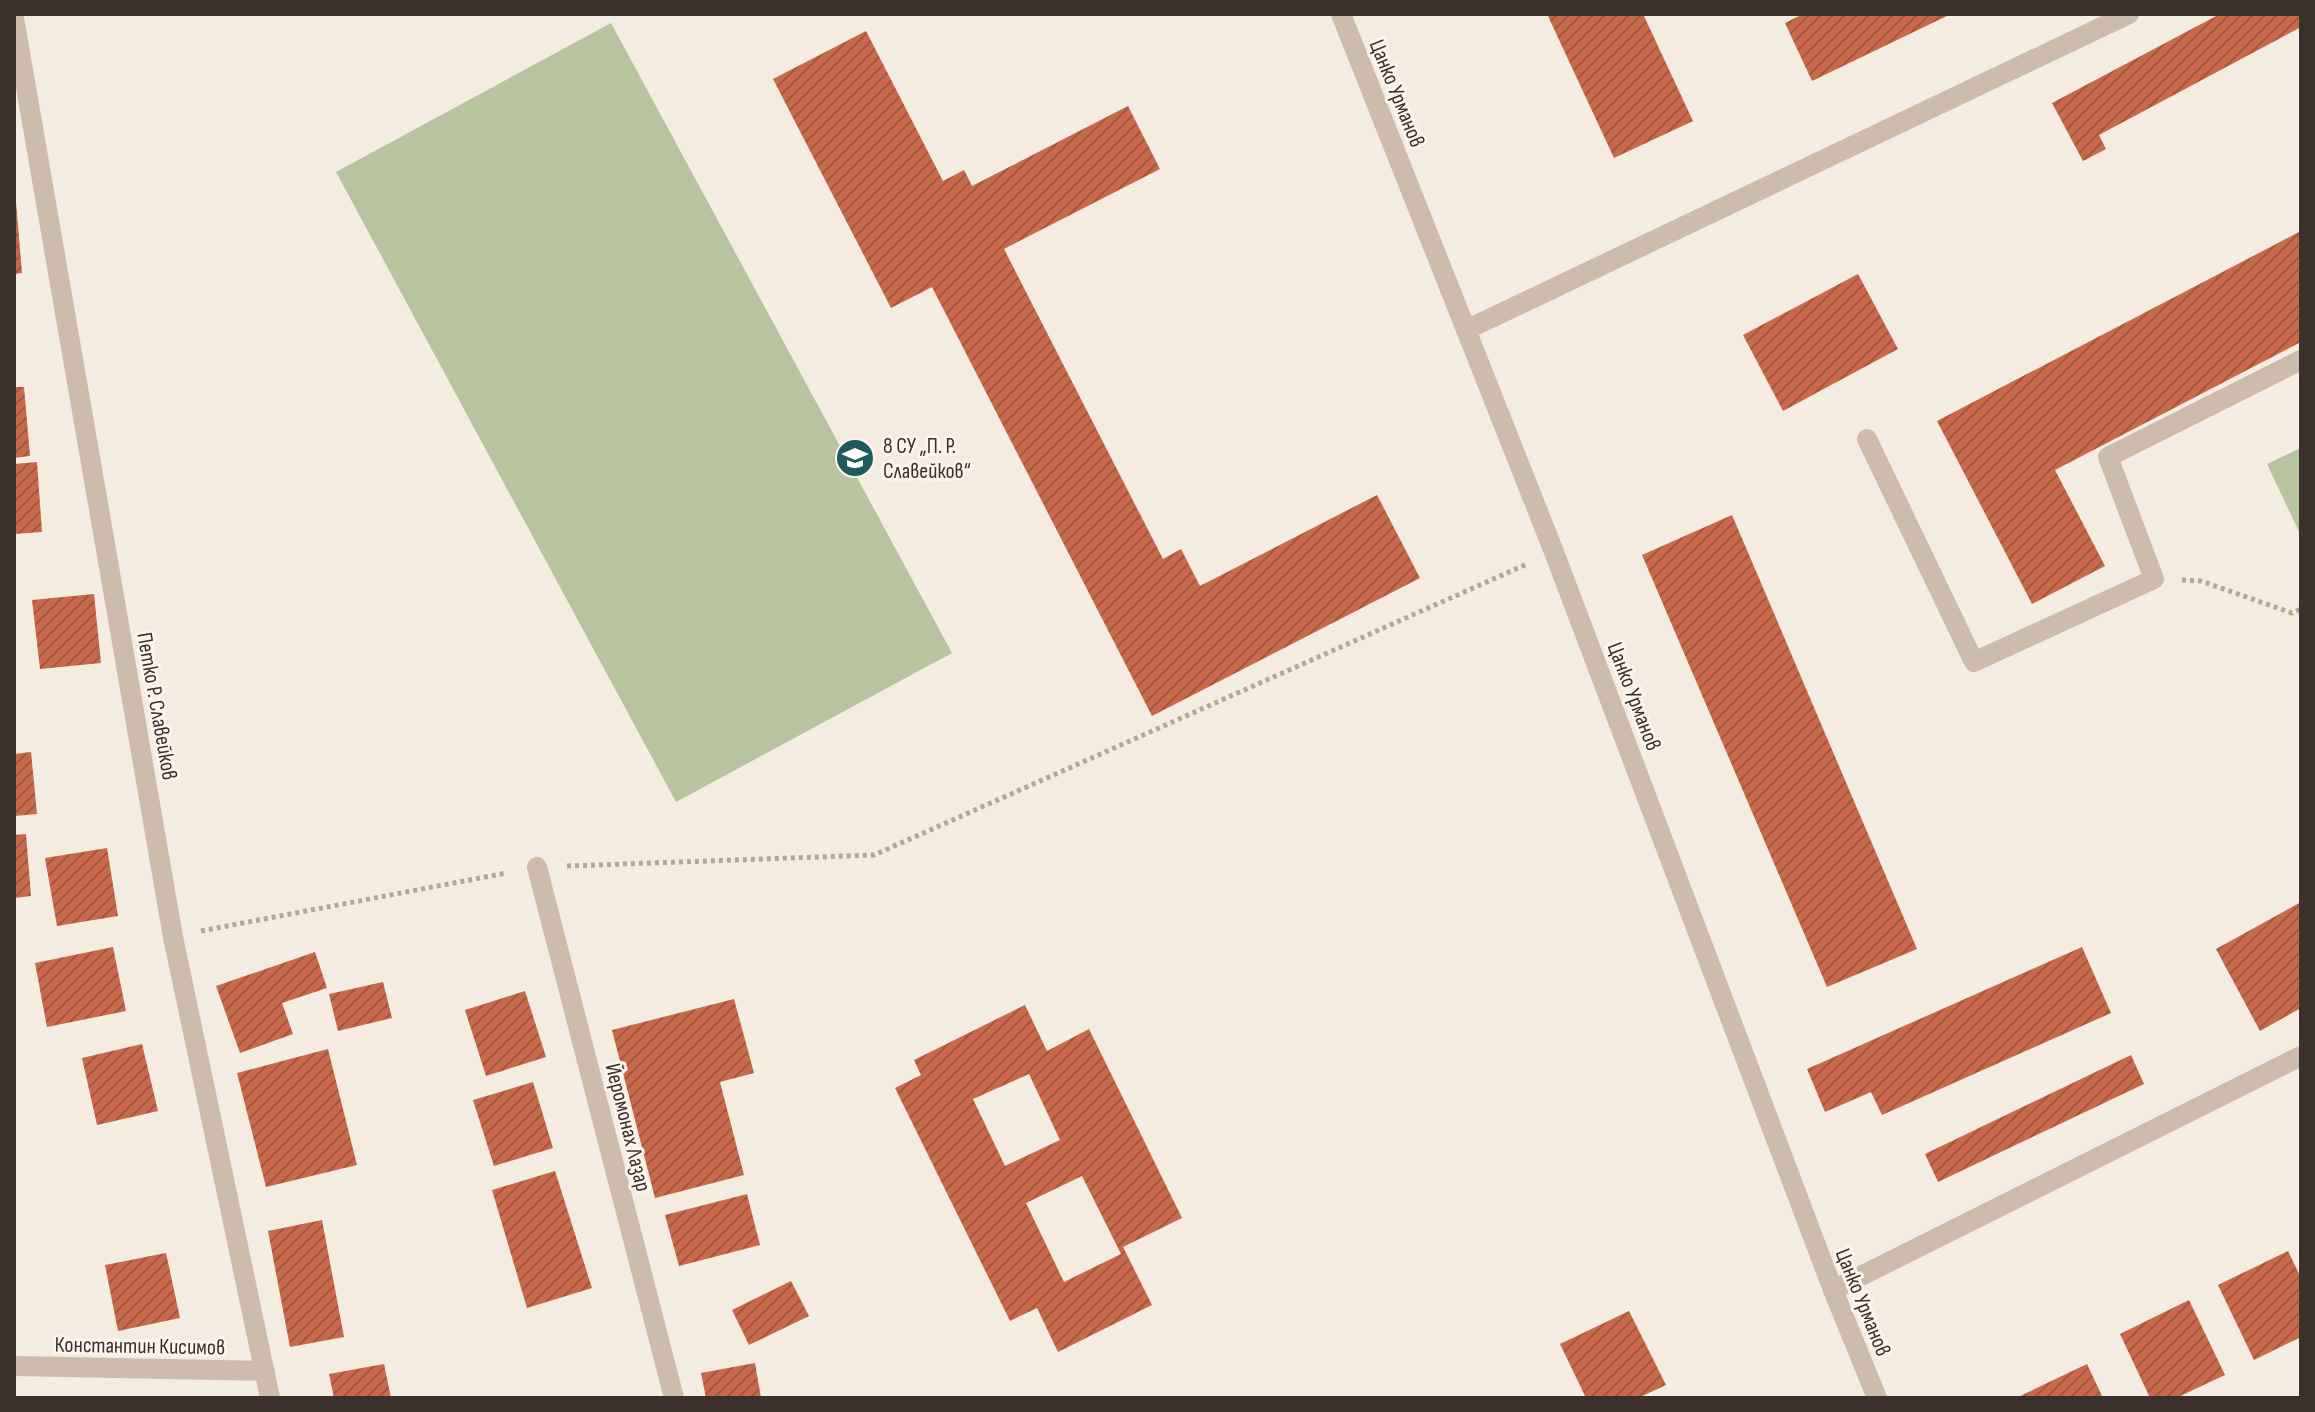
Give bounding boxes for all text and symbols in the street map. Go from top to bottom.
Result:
street label: Цанко Урманов [1363,36,1430,151]
place label: 8 СУ „П. Р. Славейков“ [883,433,971,485]
school or university icon: 8 СУ „П. Р. Славейков“ [834,437,876,479]
street label: Петко Р. Славейков [130,630,183,782]
street label: Цанко Урманов [1601,639,1667,755]
street label: Йеромонах Лазар [599,1061,656,1194]
street label: Цанко Урманов [1829,1245,1896,1360]
street label: Константин Кисимов [54,1332,225,1361]

